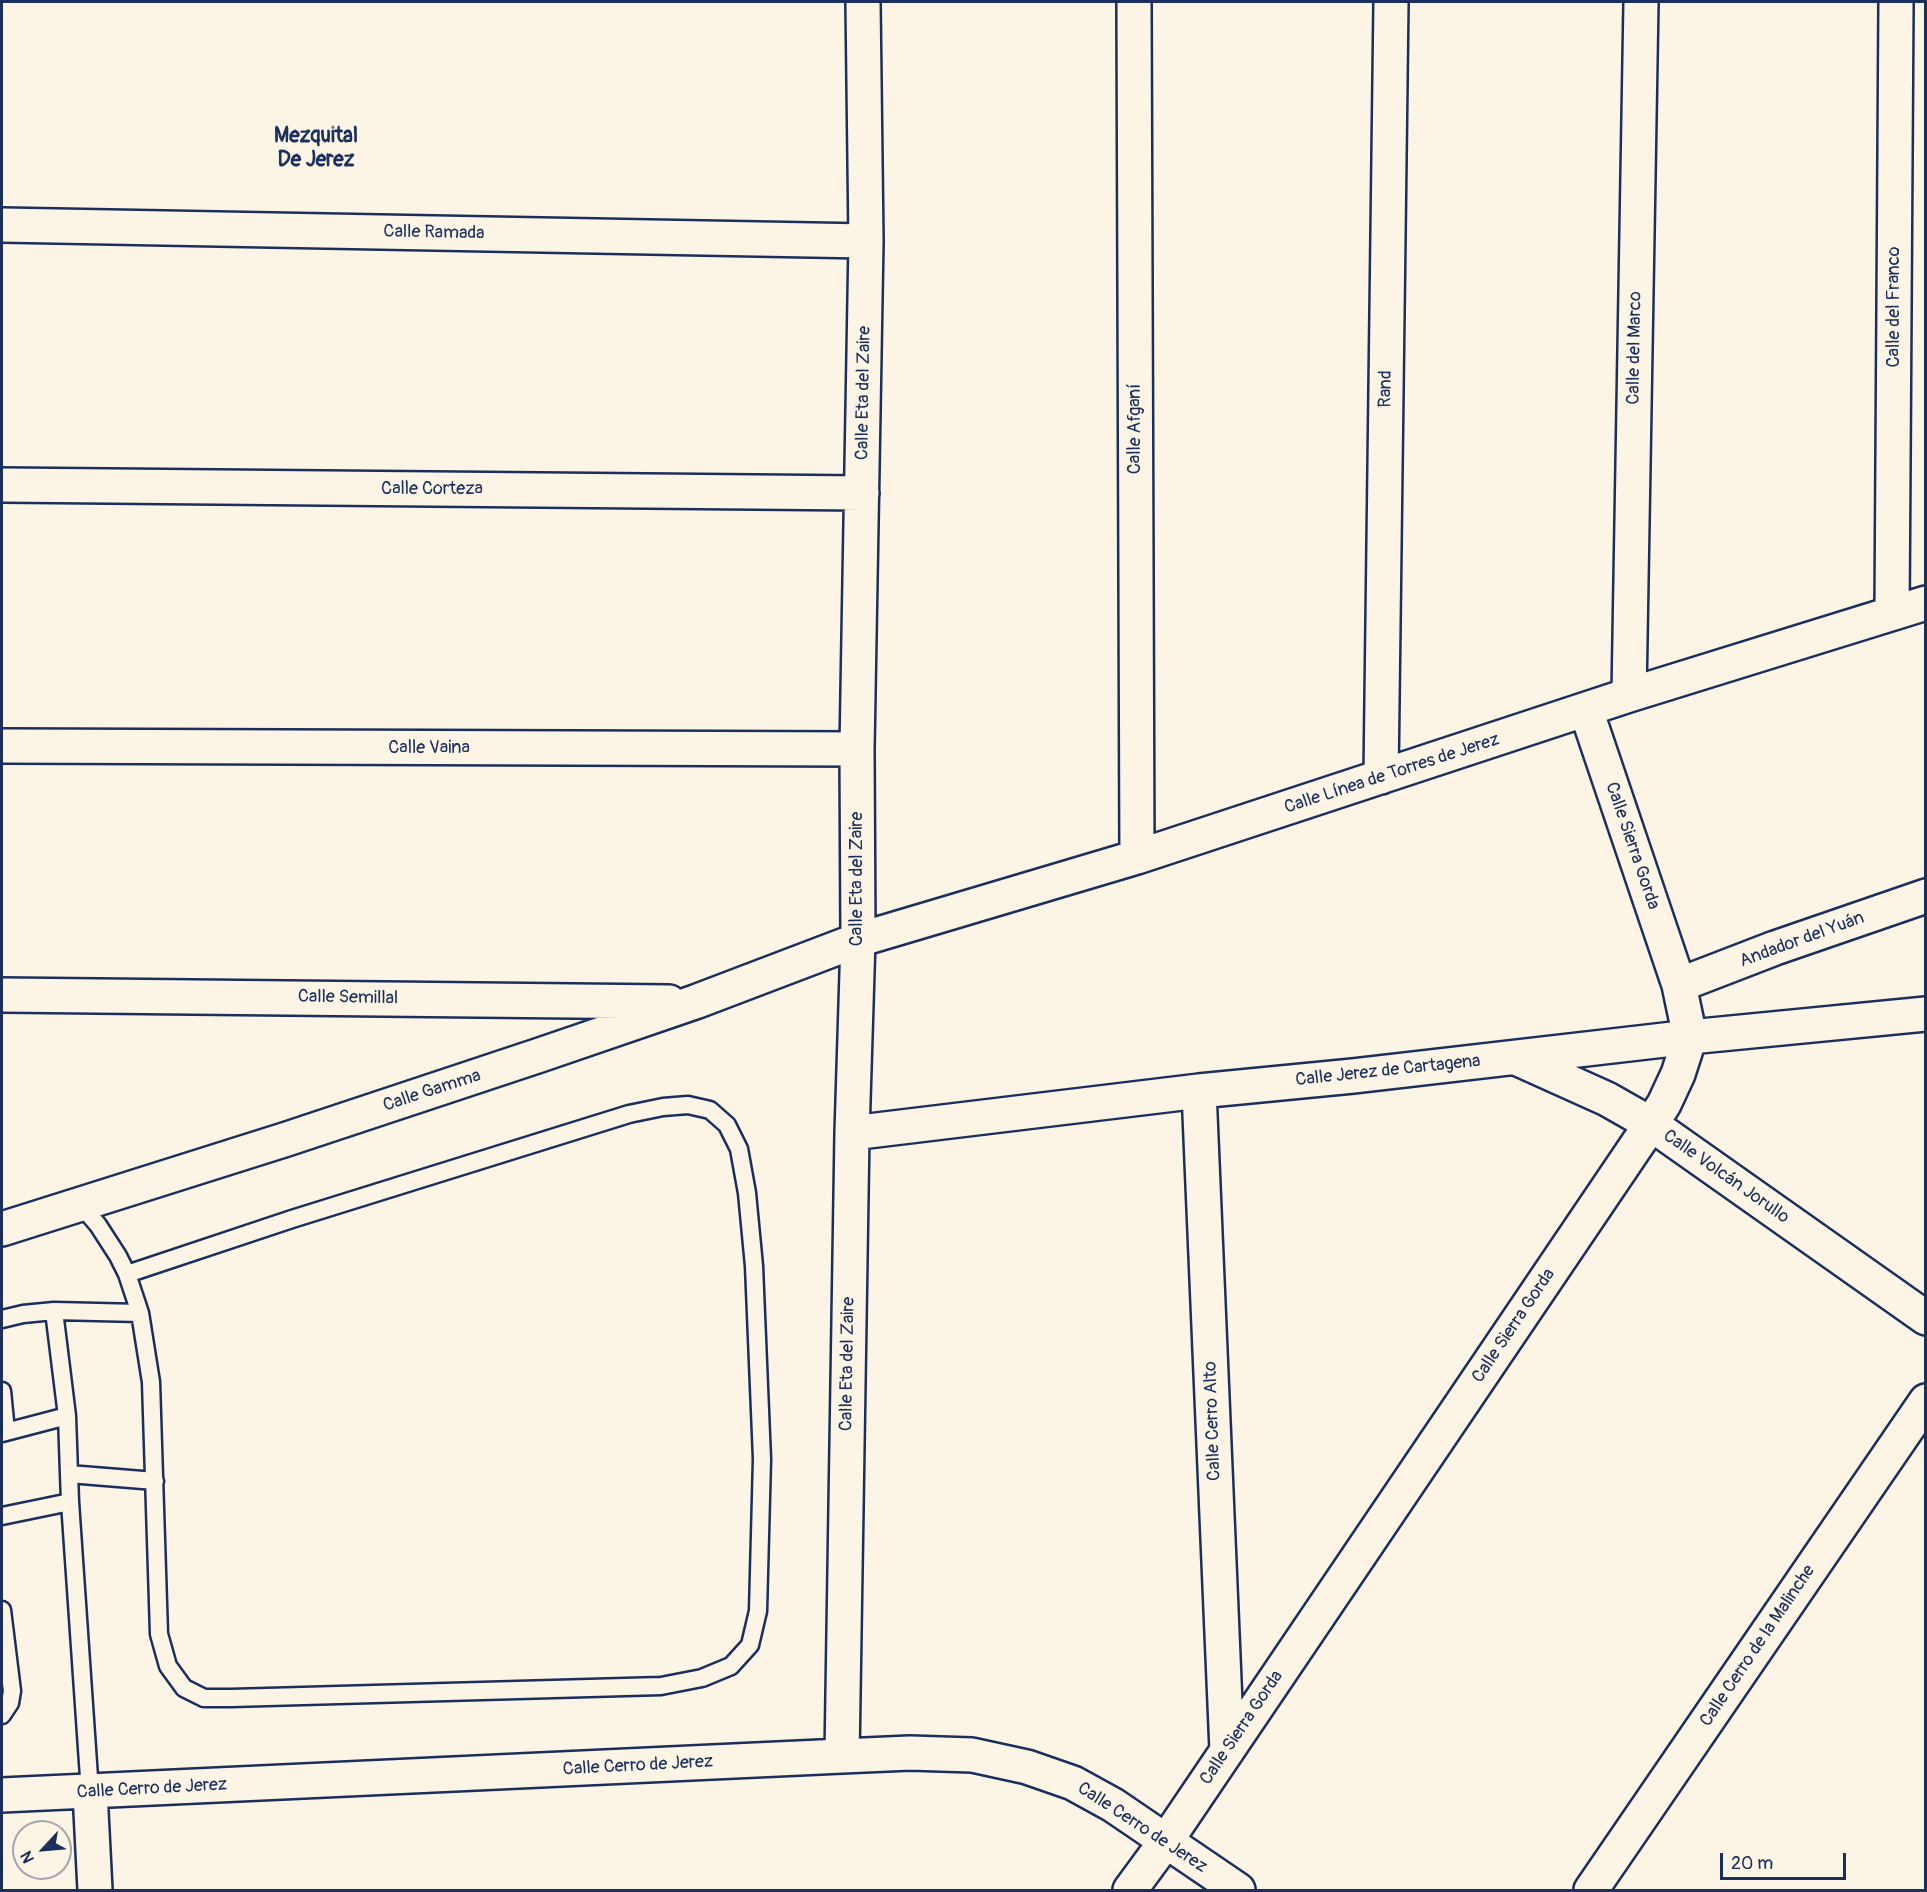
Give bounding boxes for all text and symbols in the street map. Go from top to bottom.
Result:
district label: Mezquital De Jerez [274,124,358,174]
street label: Calle Ramada [383,221,485,245]
street label: Calle del Franco [1883,247,1905,367]
street label: Calle del Marco [1623,291,1647,405]
street label: Calle Eta del Zaire [852,326,876,460]
street label: Rand [1375,370,1397,408]
street label: Calle Afganí [1124,384,1146,474]
street label: Calle Corteza [381,478,483,500]
street label: Calle Línea de Torres de Jerez [1282,729,1502,819]
street label: Calle Vaina [388,737,470,759]
street label: Calle Sierra Gorda [1600,779,1664,913]
street label: Calle Eta del Zaire [846,812,868,946]
street label: Andador del Yuán [1737,907,1867,973]
street label: Calle Semillal [298,986,398,1010]
street label: Calle Jerez de Cartagena [1294,1051,1482,1091]
street label: Calle Gamma [380,1065,484,1117]
street label: Calle Volcán Jorullo [1659,1125,1793,1229]
street label: Calle Sierra Gorda [1468,1265,1560,1387]
street label: Calle Eta del Zaire [836,1297,860,1431]
street label: Calle Cerro Alto [1200,1361,1226,1481]
street label: Calle Cerro de la Malinche [1696,1561,1820,1731]
street label: Calle Sierra Gorda [1196,1667,1288,1789]
street label: Calle Cerro de Jerez [562,1751,714,1781]
street label: Calle Cerro de Jerez [76,1774,228,1804]
street label: Calle Cerro de Jerez [1073,1778,1211,1878]
north arrow [12,1820,72,1880]
scale bar [1723,1841,1849,1879]
text: N [16,1848,39,1866]
text: 20 m [1731,1852,1773,1875]

